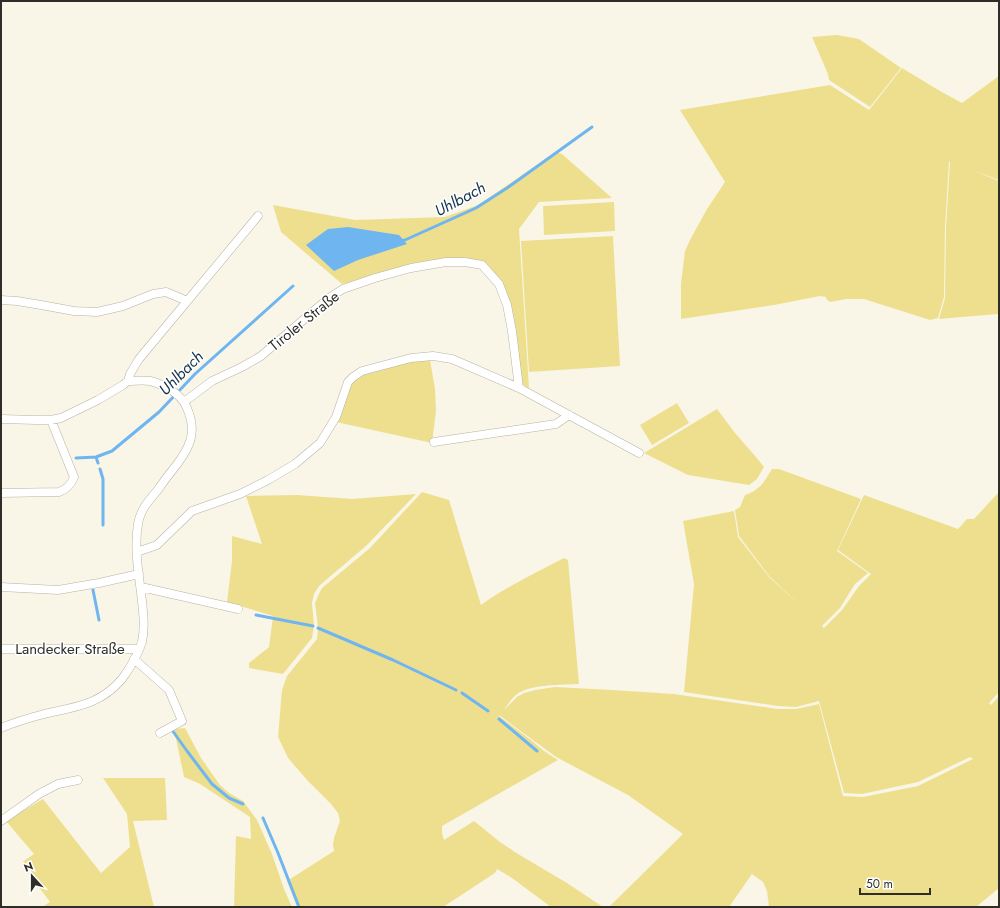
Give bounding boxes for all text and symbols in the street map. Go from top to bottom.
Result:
water label: Uhlbach [430,176,490,222]
street label: Tiroler Straße [264,285,344,356]
water label: Uhlbach [154,346,208,400]
street label: Landecker Straße [15,638,125,660]
north arrow [12,856,52,896]
text: N [21,858,35,876]
scale bar [860,870,930,896]
text: 50 m [866,875,893,893]

